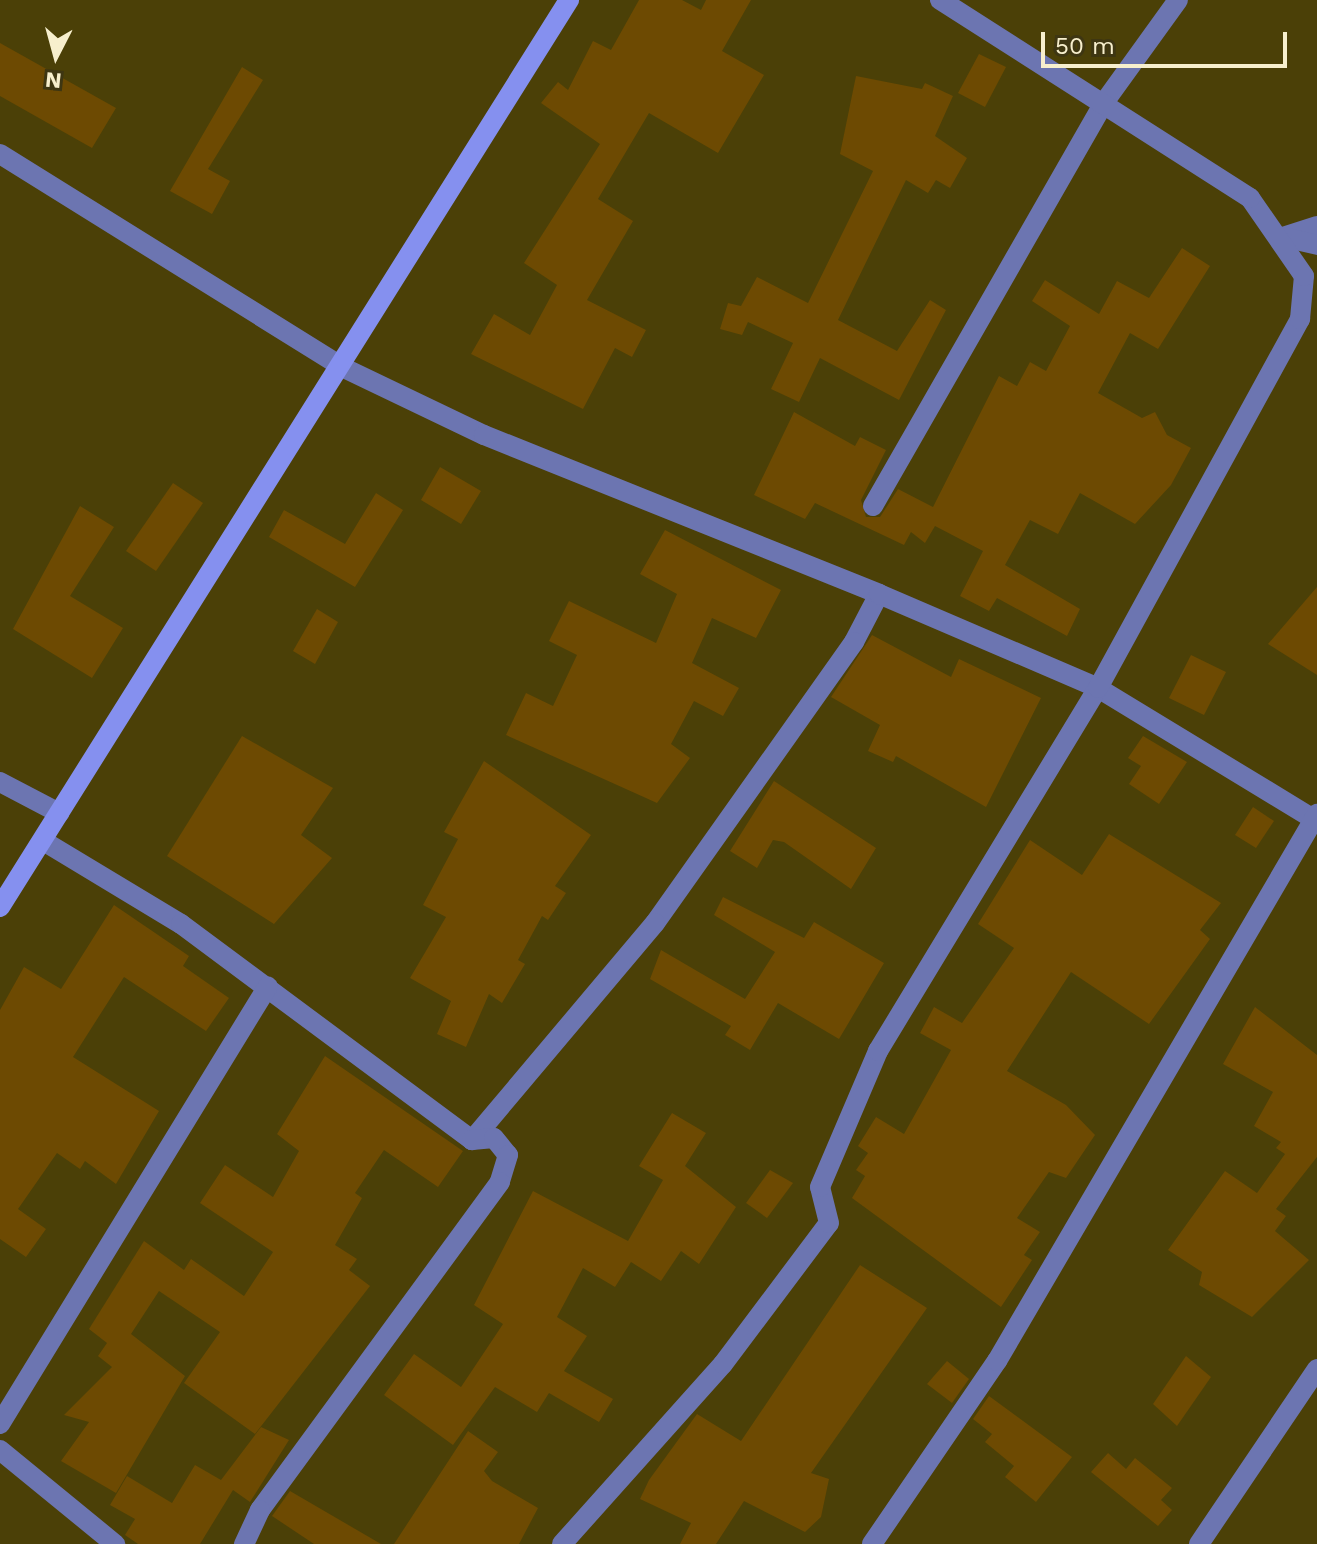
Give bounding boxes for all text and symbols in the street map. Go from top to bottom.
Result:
north arrow [16,16,96,96]
scale bar [1045,16,1291,66]
text: 50 m [1055,32,1115,60]
text: N [44,67,63,94]

